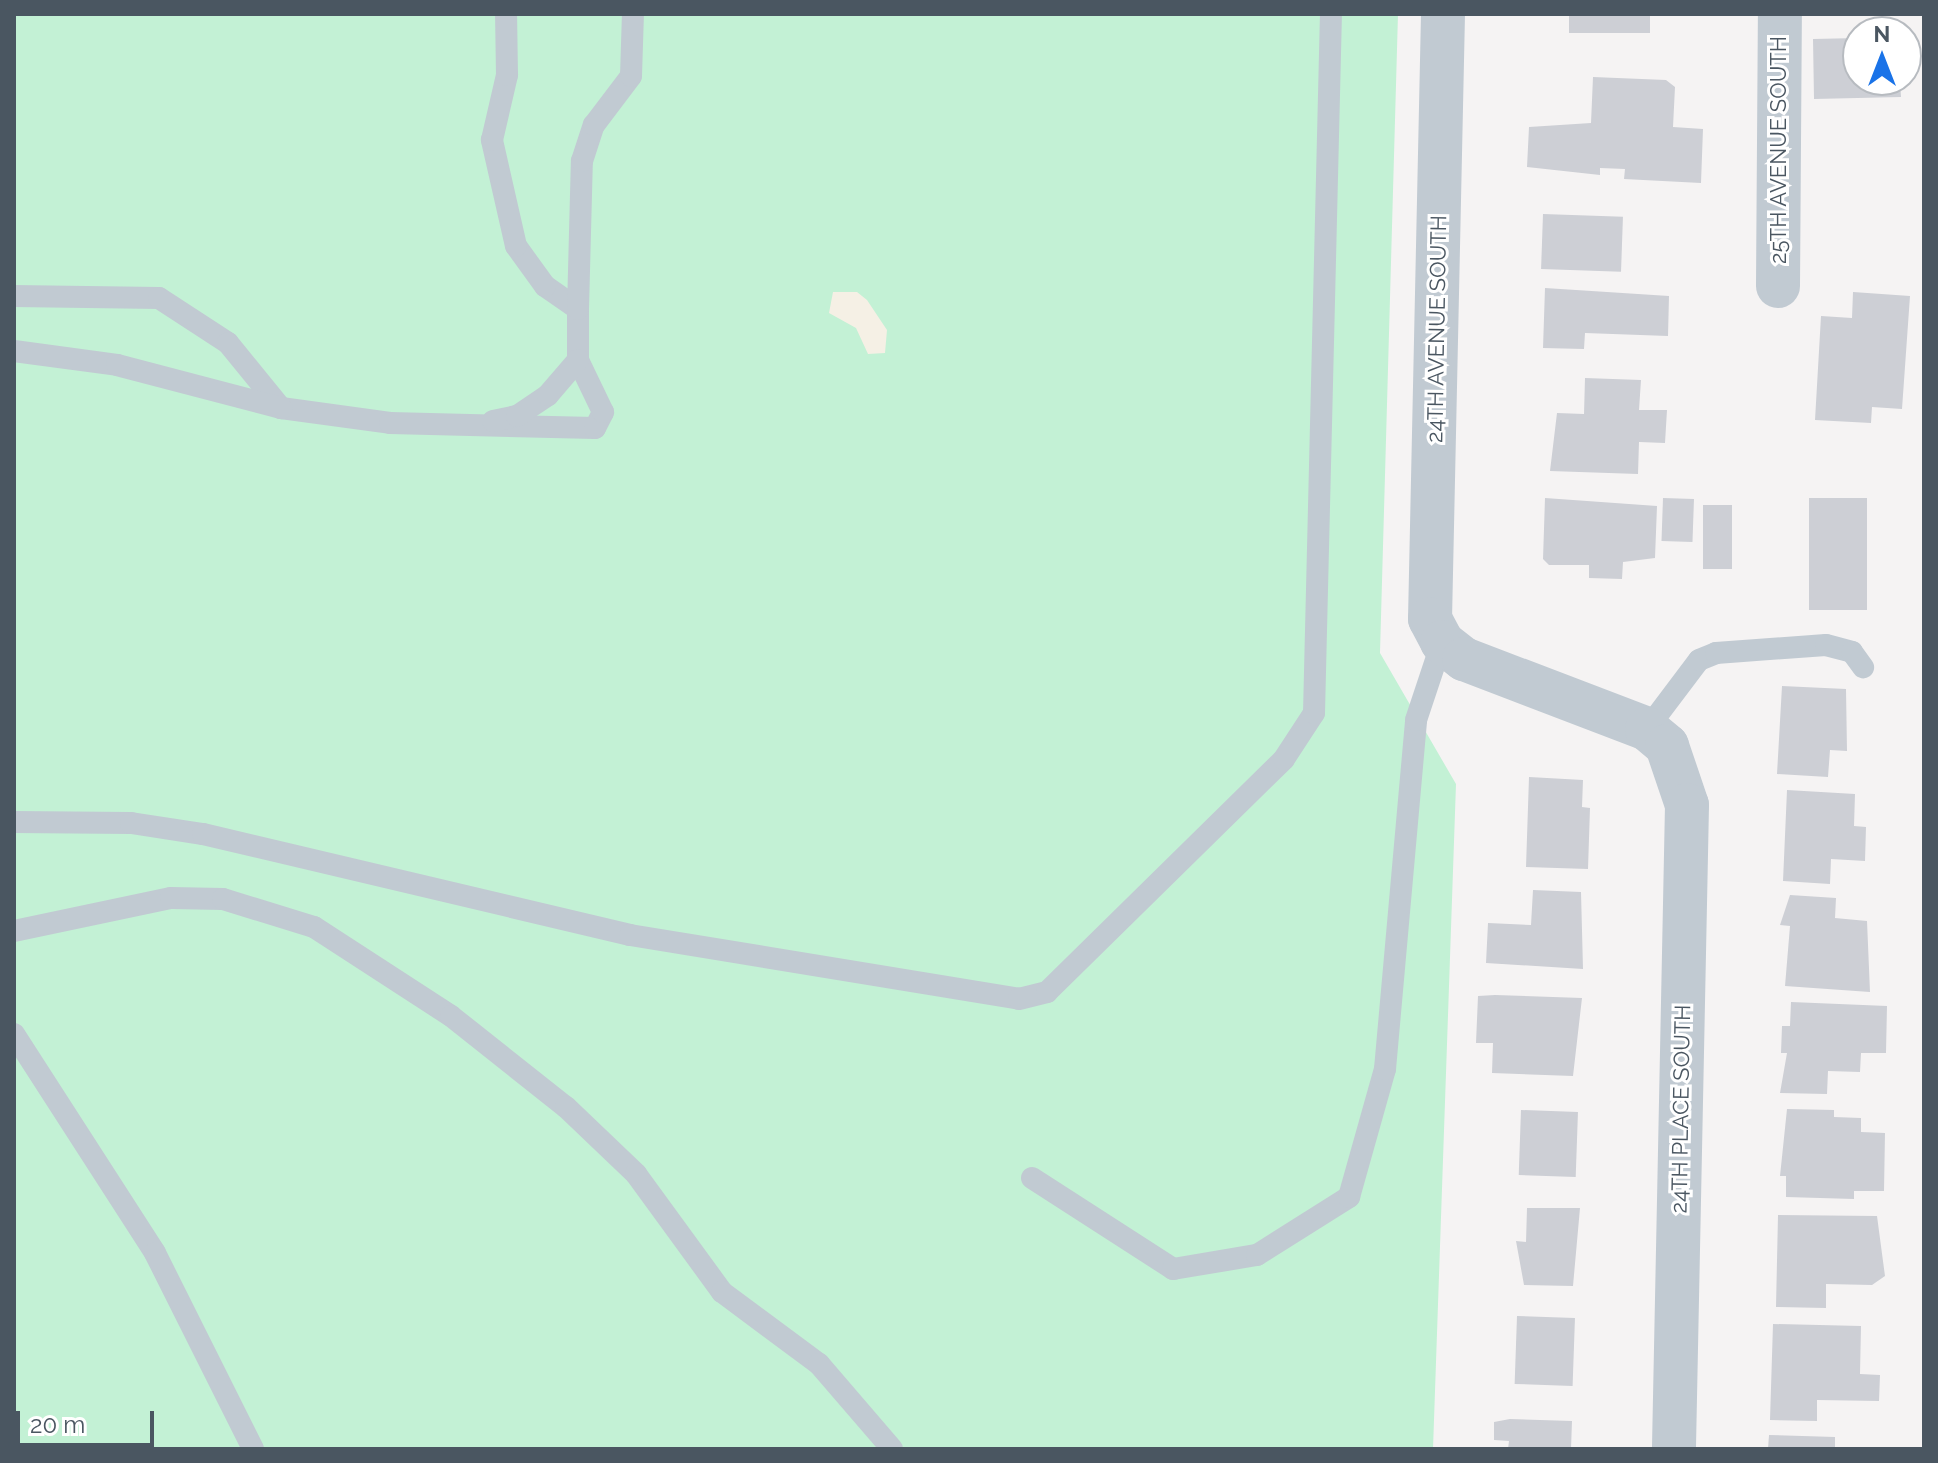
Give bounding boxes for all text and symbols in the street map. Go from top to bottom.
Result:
north arrow [1842,16,1922,96]
text: N [1874,21,1890,47]
street label: 25TH AVENUE SOUTH [1766,36,1792,264]
street label: 24TH AVENUE SOUTH [1422,215,1452,443]
street label: 24TH PLACE SOUTH [1666,1004,1696,1214]
scale bar [20,1395,158,1445]
text: 20 m [30,1410,85,1439]

